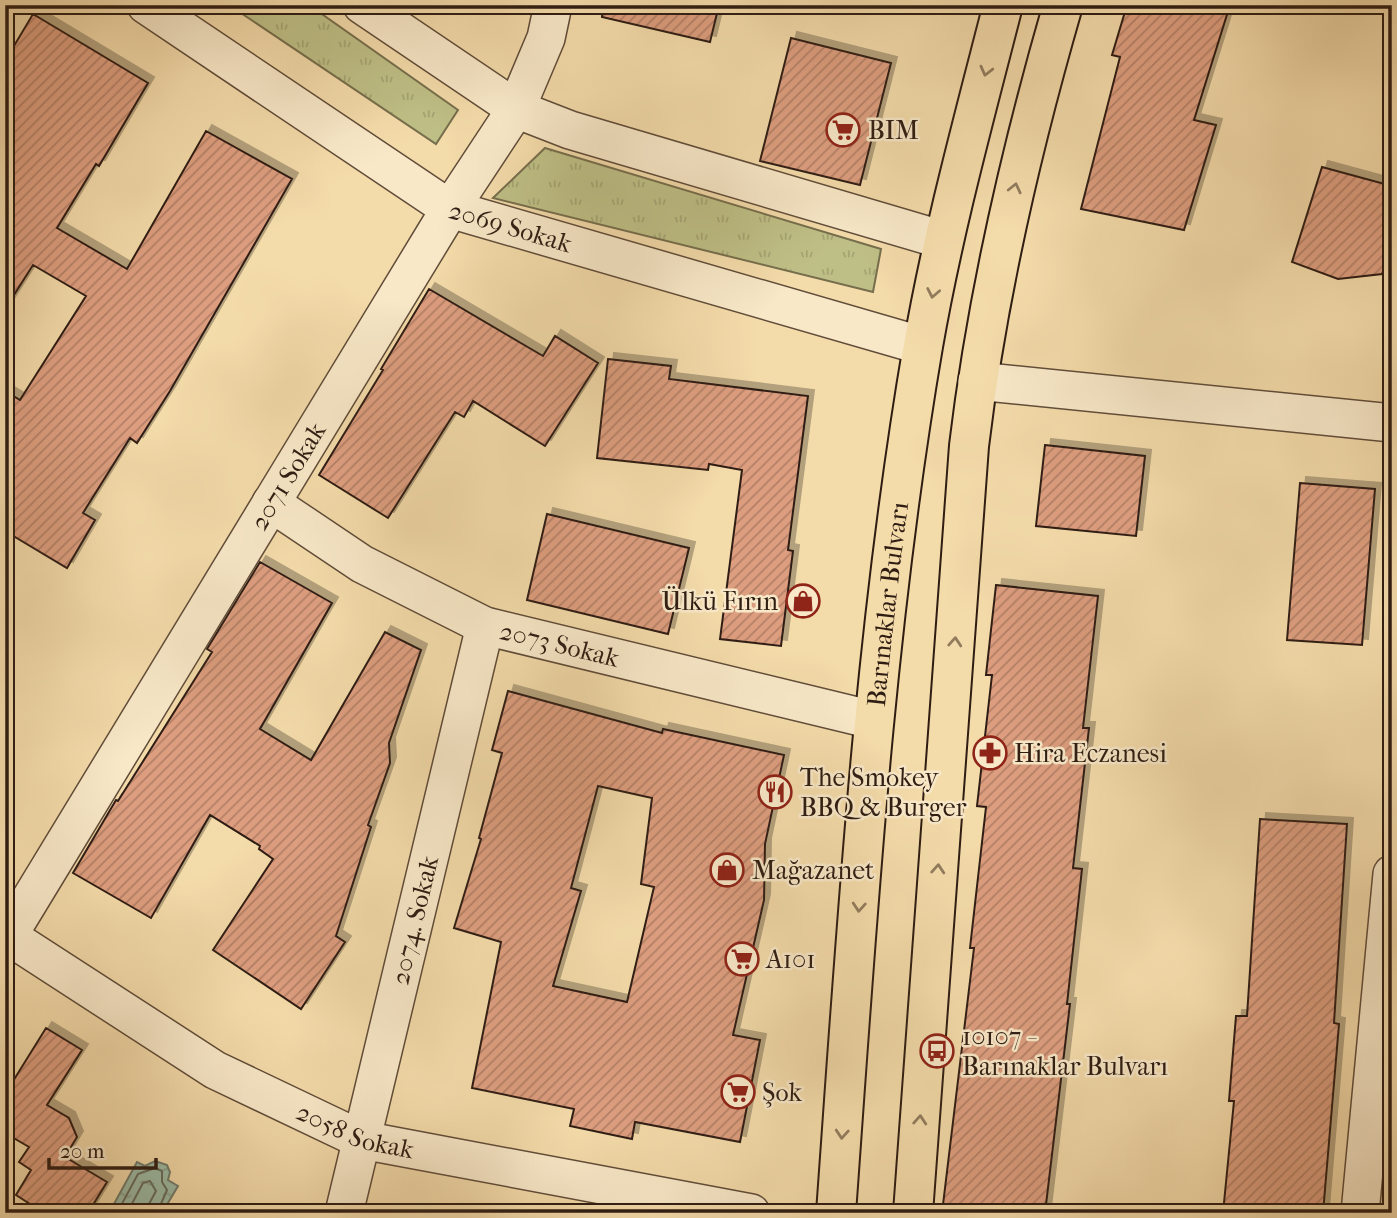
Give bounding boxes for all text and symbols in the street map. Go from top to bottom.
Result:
one-way arrow [980,65,994,77]
supermarket icon: BIM [824,111,862,149]
place label: BIM [868,115,919,146]
one-way arrow [1006,182,1021,194]
street label: 2069 Sokak [445,194,576,259]
one-way arrow [927,287,942,299]
street label: 2071 Sokak [243,416,332,536]
street label: Barınaklar Bulvarı [860,499,915,708]
shop icon: Ülkü Fırın [784,582,822,620]
place label: Ülkü Fırın [661,586,778,617]
street label: 2073 Sokak [497,615,623,674]
one-way arrow [947,636,962,647]
pharmacy icon: Hira Eczanesi [971,734,1009,772]
place label: Hira Eczanesi [1014,738,1167,769]
place label: The Smokey BBQ & Burger [800,762,967,823]
restaurant icon: The Smokey BBQ & Burger [756,773,794,811]
shop icon: Mağazanet [708,851,746,889]
street label: 2074. Sokak [384,852,445,988]
place label: Mağazanet [752,855,875,886]
one-way arrow [930,863,945,874]
one-way arrow [851,902,866,913]
supermarket icon: A101 [723,940,761,978]
place label: A101 [765,944,815,975]
place label: 10107 - Barınaklar Bulvarı [962,1021,1168,1082]
bus stop icon: 10107 - Barınaklar Bulvarı [918,1032,956,1070]
supermarket icon: Şok [719,1073,757,1111]
place label: Şok [762,1077,802,1108]
street label: 2058 Sokak [292,1096,417,1165]
one-way arrow [912,1114,927,1125]
scale bar [49,1127,156,1171]
one-way arrow [835,1129,850,1140]
text: 20 m [60,1139,105,1163]

